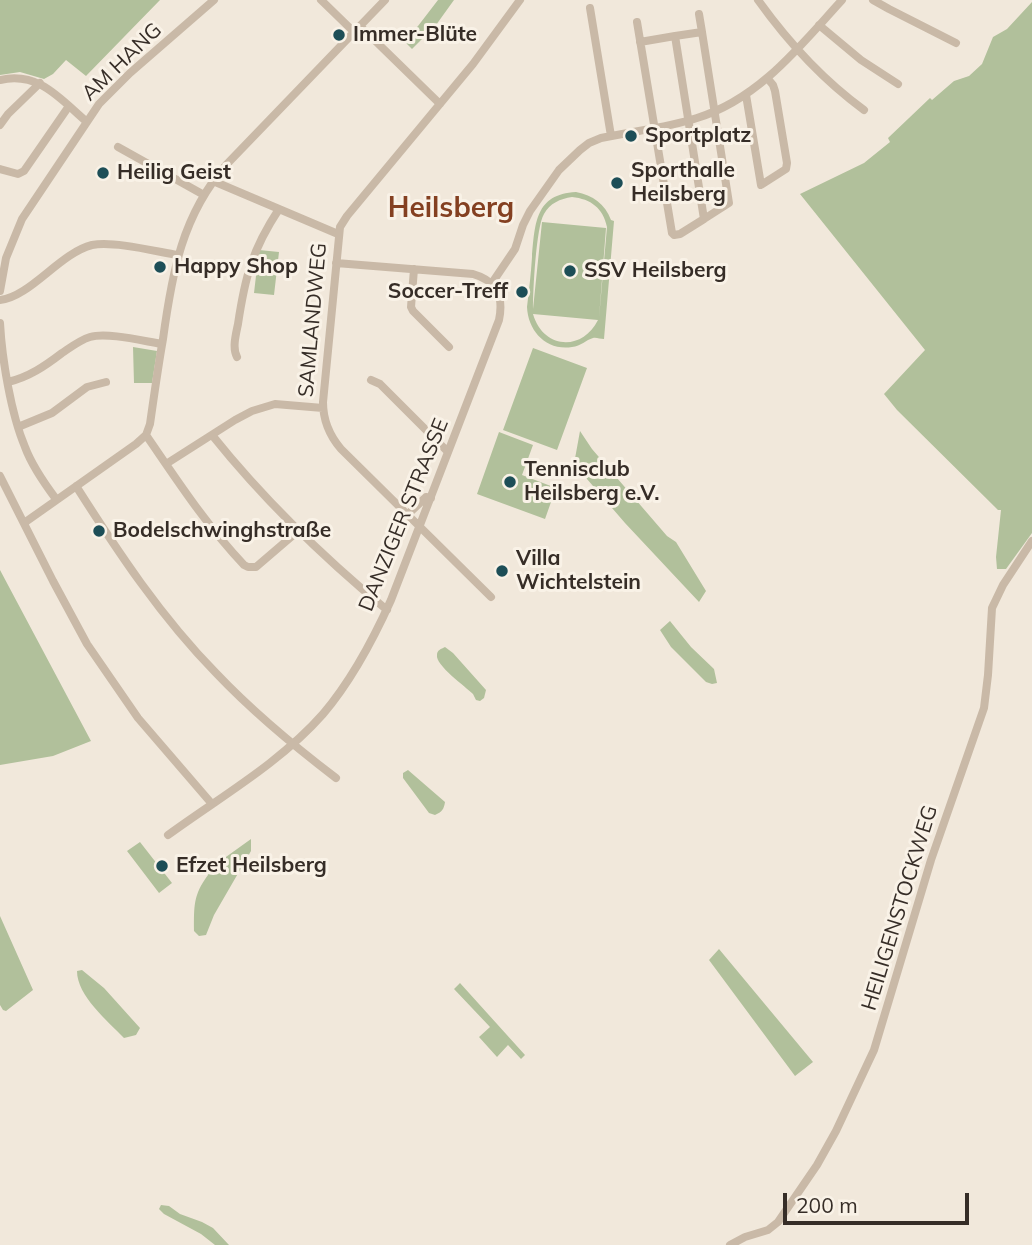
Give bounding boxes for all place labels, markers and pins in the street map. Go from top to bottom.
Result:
place label: Immer-Blüte [353,22,477,48]
marker: Immer-Blüte [331,27,347,43]
place label: Sportplatz [645,123,751,149]
marker: Sportplatz [623,128,639,144]
place label: Sporthalle Heilsberg [631,158,735,208]
place label: Heilig Geist [117,160,231,186]
marker: Heilig Geist [95,165,111,181]
marker: Sporthalle Heilsberg [609,175,625,191]
place label: Happy Shop [174,254,298,280]
place label: SSV Heilsberg [584,258,727,284]
marker: Happy Shop [152,259,168,275]
marker: SSV Heilsberg [562,263,578,279]
place label: Soccer-Treff [388,279,508,305]
marker: Soccer-Treff [514,284,530,300]
place label: Tennisclub Heilsberg e.V. [524,457,659,507]
marker: Tennisclub Heilsberg e.V. [502,474,518,490]
place label: Bodelschwinghstraße [113,518,331,544]
marker: Bodelschwinghstraße [91,523,107,539]
place label: Villa Wichtelstein [516,546,641,596]
marker: Villa Wichtelstein [494,563,510,579]
place label: Efzet Heilsberg [176,853,327,879]
marker: Efzet Heilsberg [154,858,170,874]

